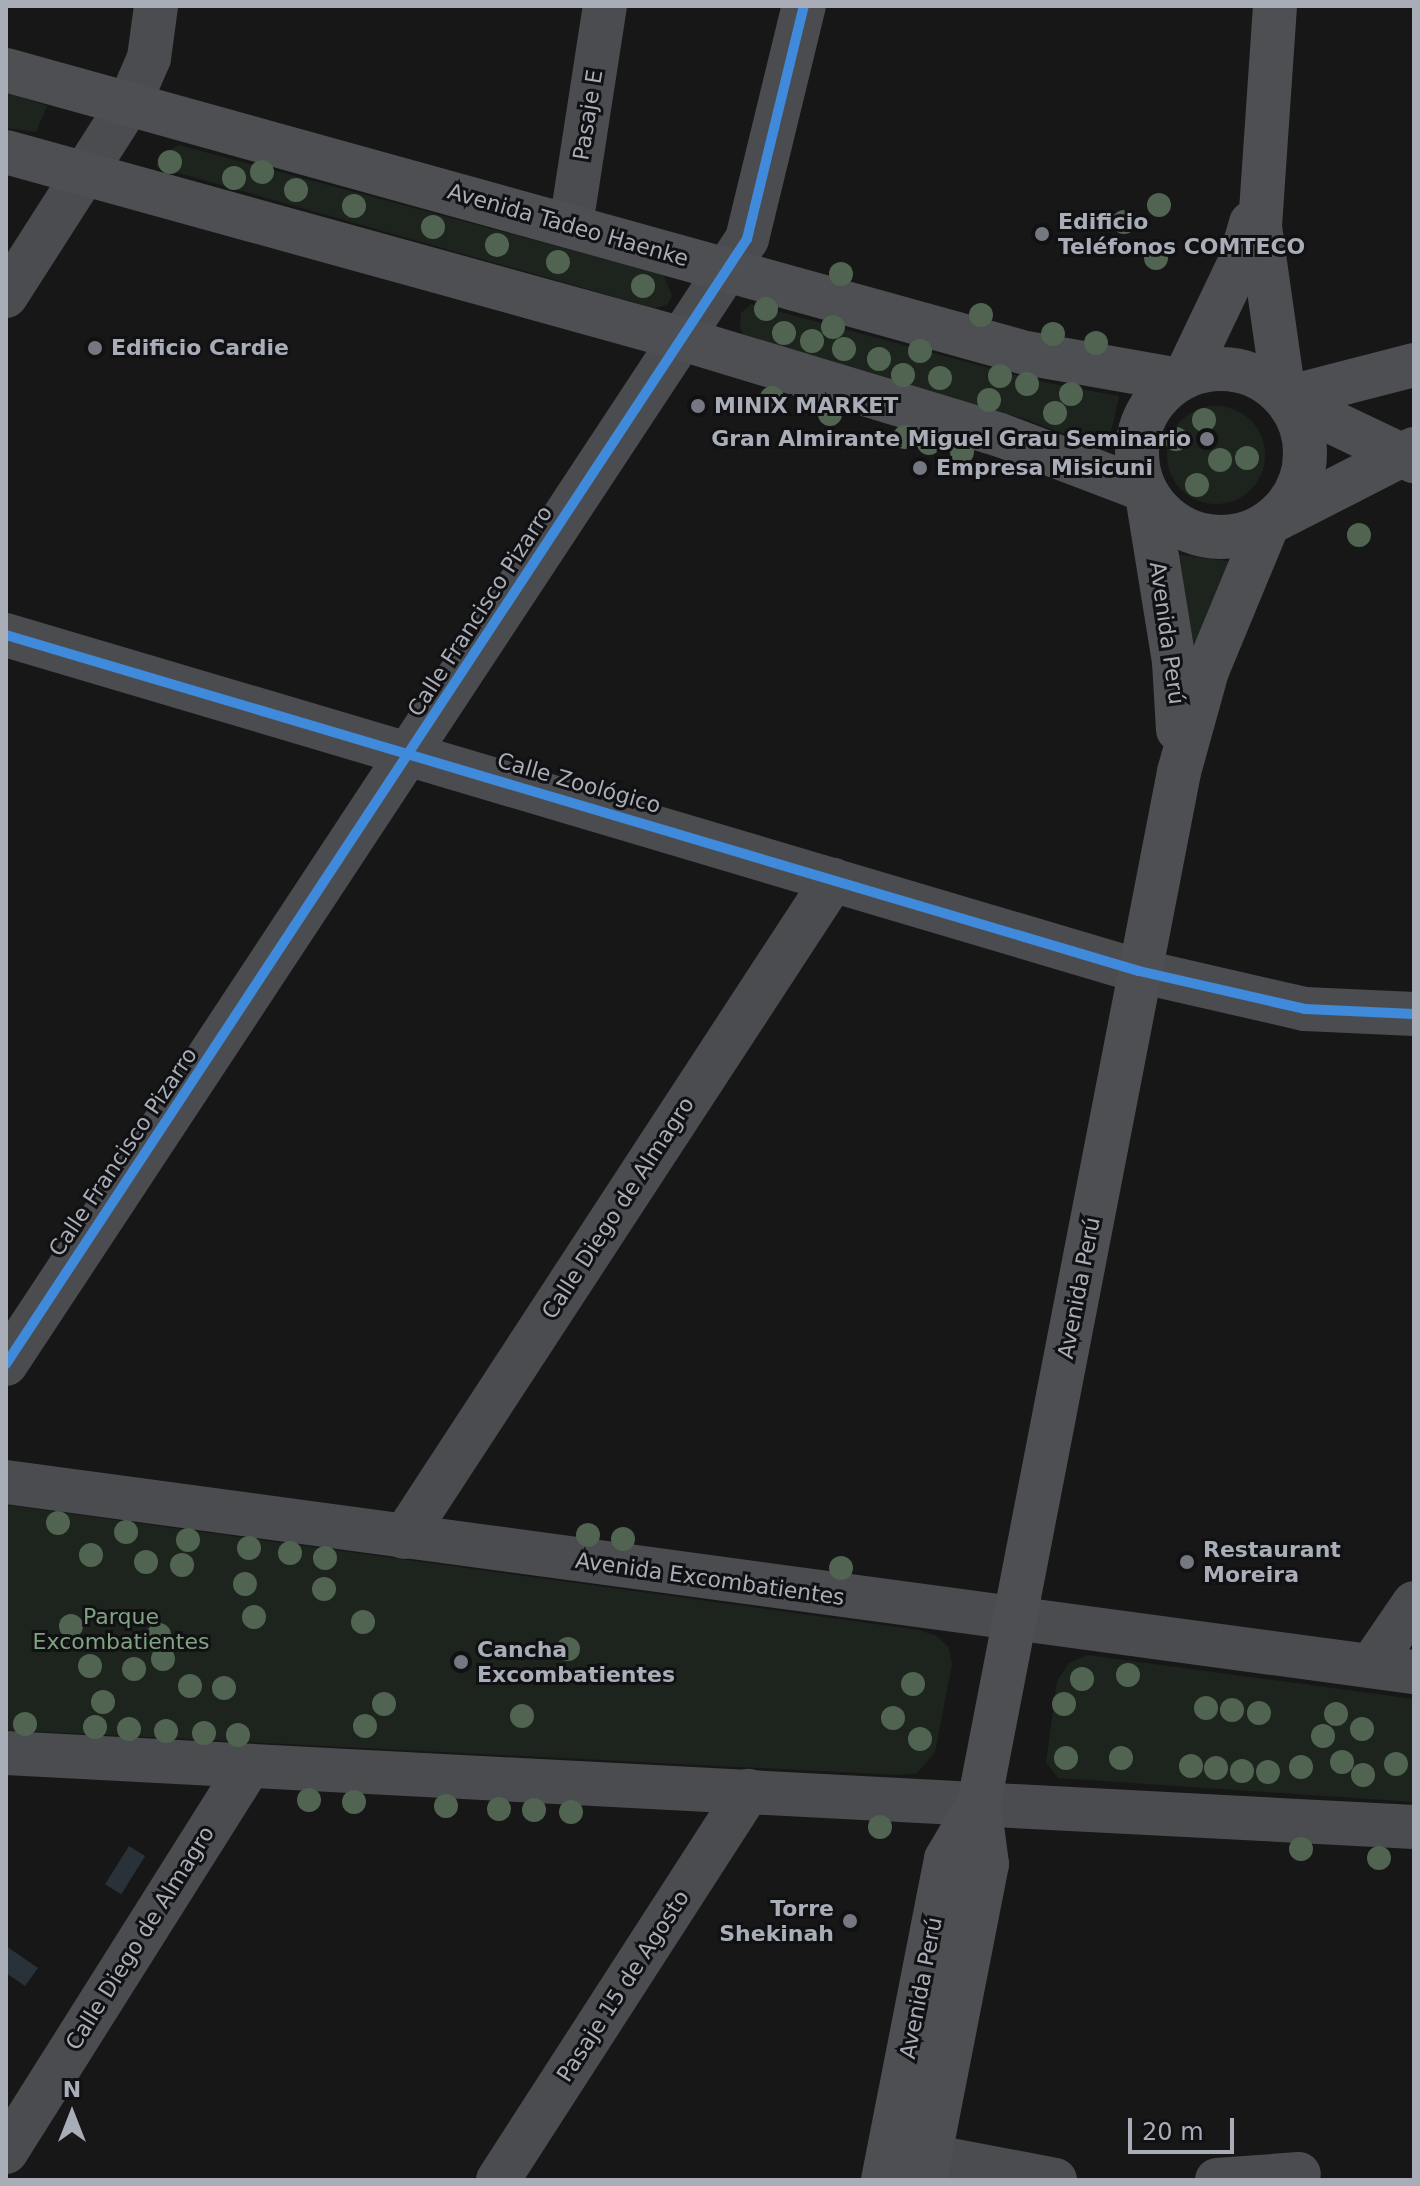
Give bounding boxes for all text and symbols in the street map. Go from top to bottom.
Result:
street label: Pasaje E [568,68,608,162]
street label: Avenida Tadeo Haenke [445,178,691,272]
place label: Edificio Teléfonos COMTECO [1058,208,1305,260]
marker: Edificio Teléfonos COMTECO [1033,225,1051,243]
place label: Edificio Cardie [111,335,289,361]
marker: Edificio Cardie [86,339,104,357]
place label: MINIX MARKET [714,393,898,419]
marker: MINIX MARKET [689,397,707,415]
place label: Gran Almirante Miguel Grau Seminario [711,426,1191,452]
marker: Gran Almirante Miguel Grau Seminario [1198,430,1216,448]
place label: Empresa Misicuni [936,455,1153,481]
marker: Empresa Misicuni [911,459,929,477]
street label: Calle Francisco Pizarro [402,501,558,721]
street label: Avenida Perú [1144,560,1190,706]
street label: Calle Zoológico [494,747,664,819]
street label: Calle Francisco Pizarro [43,1043,203,1261]
street label: Calle Diego de Almagro [536,1092,700,1324]
street label: Avenida Perú [1052,1215,1106,1361]
place label: Restaurant Moreira [1203,1536,1341,1588]
street label: Avenida Excombatientes [574,1547,846,1611]
marker: Restaurant Moreira [1178,1553,1196,1571]
park label: Parque Excombatientes [33,1603,209,1654]
place label: Cancha Excombatientes [477,1636,675,1688]
marker: Cancha Excombatientes [452,1653,470,1671]
street label: Calle Diego de Almagro [60,1821,220,2055]
street label: Pasaje 15 de Agosto [551,1885,695,2087]
place label: Torre Shekinah [719,1895,834,1946]
marker: Torre Shekinah [841,1912,859,1930]
street label: Avenida Perú [894,1915,948,2061]
north arrow [32,2074,112,2154]
text: N [63,2077,81,2102]
scale bar [1132,2102,1238,2152]
text: 20 m [1142,2118,1204,2146]

